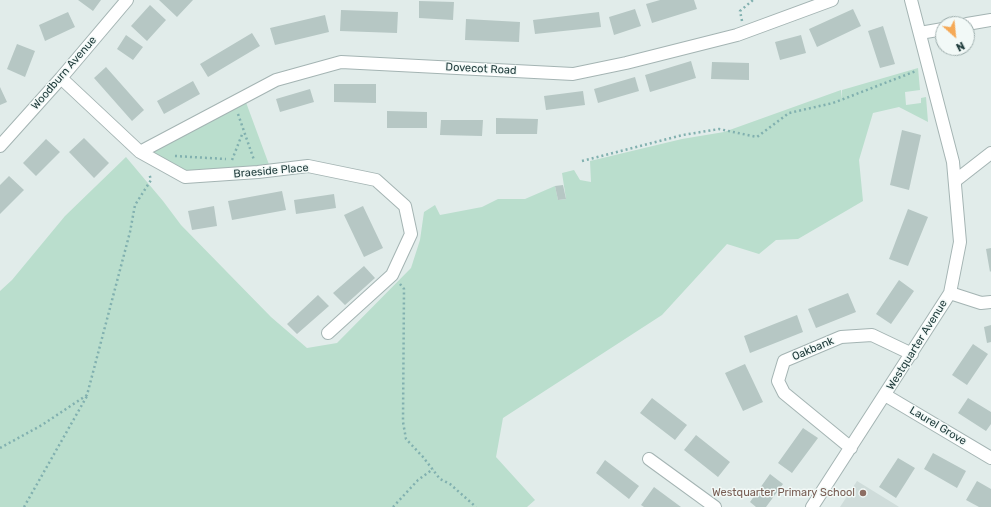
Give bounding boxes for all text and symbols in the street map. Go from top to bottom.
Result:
north arrow [935,16,975,56]
street label: Woodburn Avenue [29,34,99,112]
text: N [954,39,967,54]
street label: Dovecot Road [445,61,517,77]
street label: Braeside Place [233,161,309,181]
street label: Westquarter Avenue [884,297,950,393]
street label: Oakbank [790,334,836,364]
street label: Laurel Grove [907,404,969,448]
place label: Westquarter Primary School [712,486,855,500]
marker: Westquarter Primary School [858,488,868,498]

